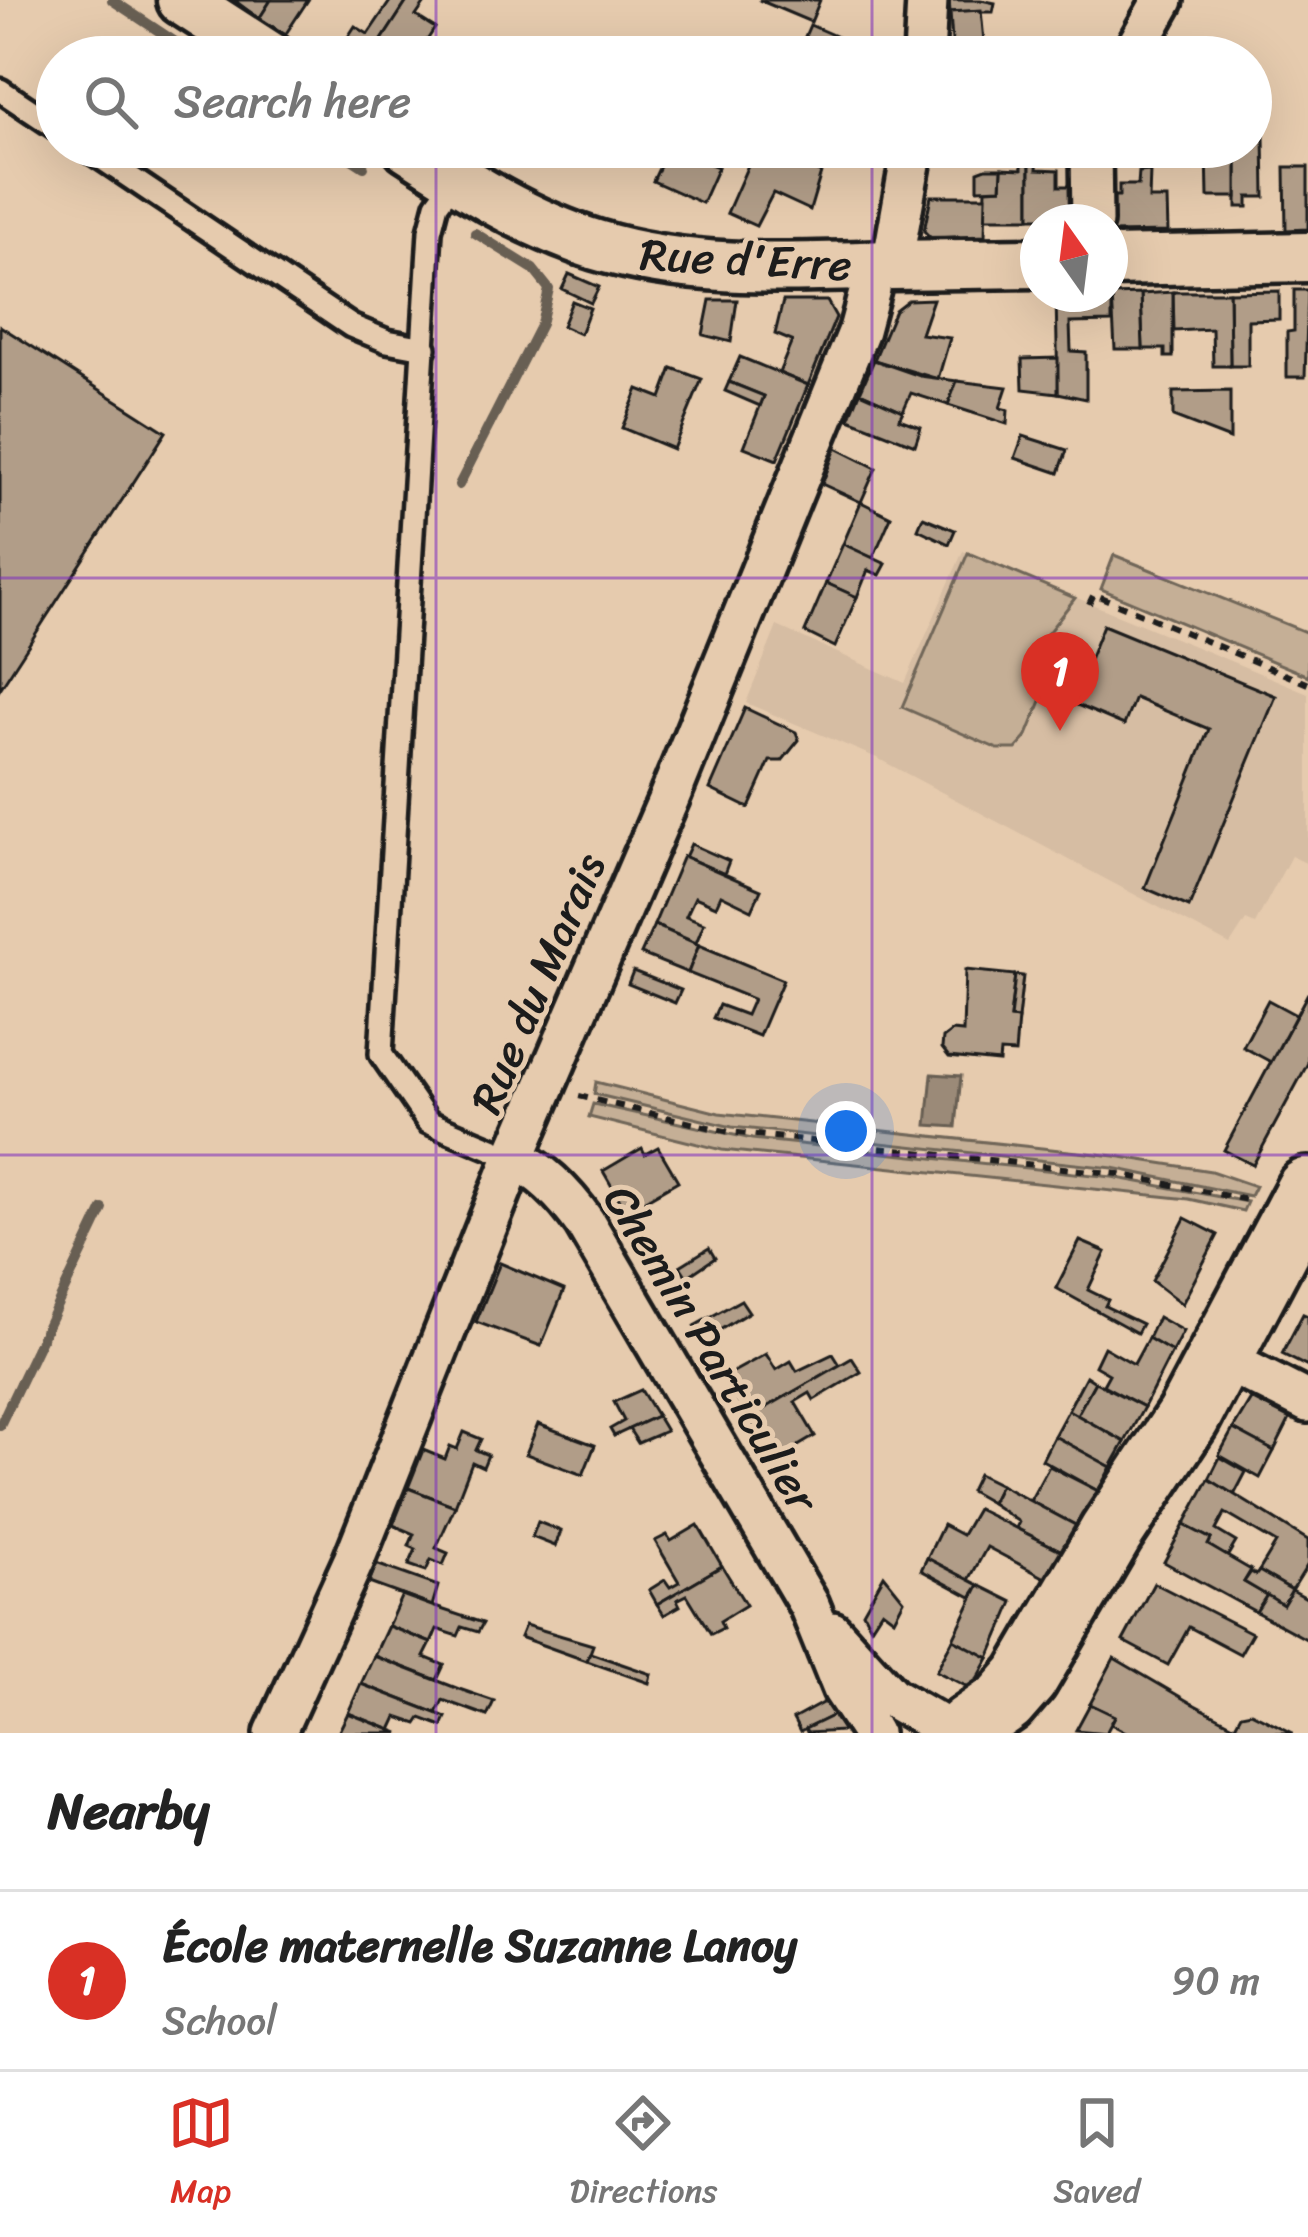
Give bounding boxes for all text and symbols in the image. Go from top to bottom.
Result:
search box [36,36,1272,168]
text: Search here [174,62,411,142]
icon: search [78,69,144,135]
north arrow [1020,204,1128,312]
street label: Rue d'Erre [638,215,854,305]
pin: 1 [1021,632,1099,731]
street label: Rue du Marais [447,840,629,1127]
your location [816,1101,876,1161]
street label: Chemin Particulier [581,1169,842,1531]
text: Nearby [48,1766,209,1856]
text: École maternelle Suzanne Lanoy [162,1906,797,1986]
text: 1 [79,1946,95,2015]
text: 90 m [1171,1946,1260,2015]
text: School [162,1986,277,2055]
tab: Map [168,2090,234,2220]
tab: Directions [570,2090,717,2220]
tab: Saved [1053,2090,1140,2220]

